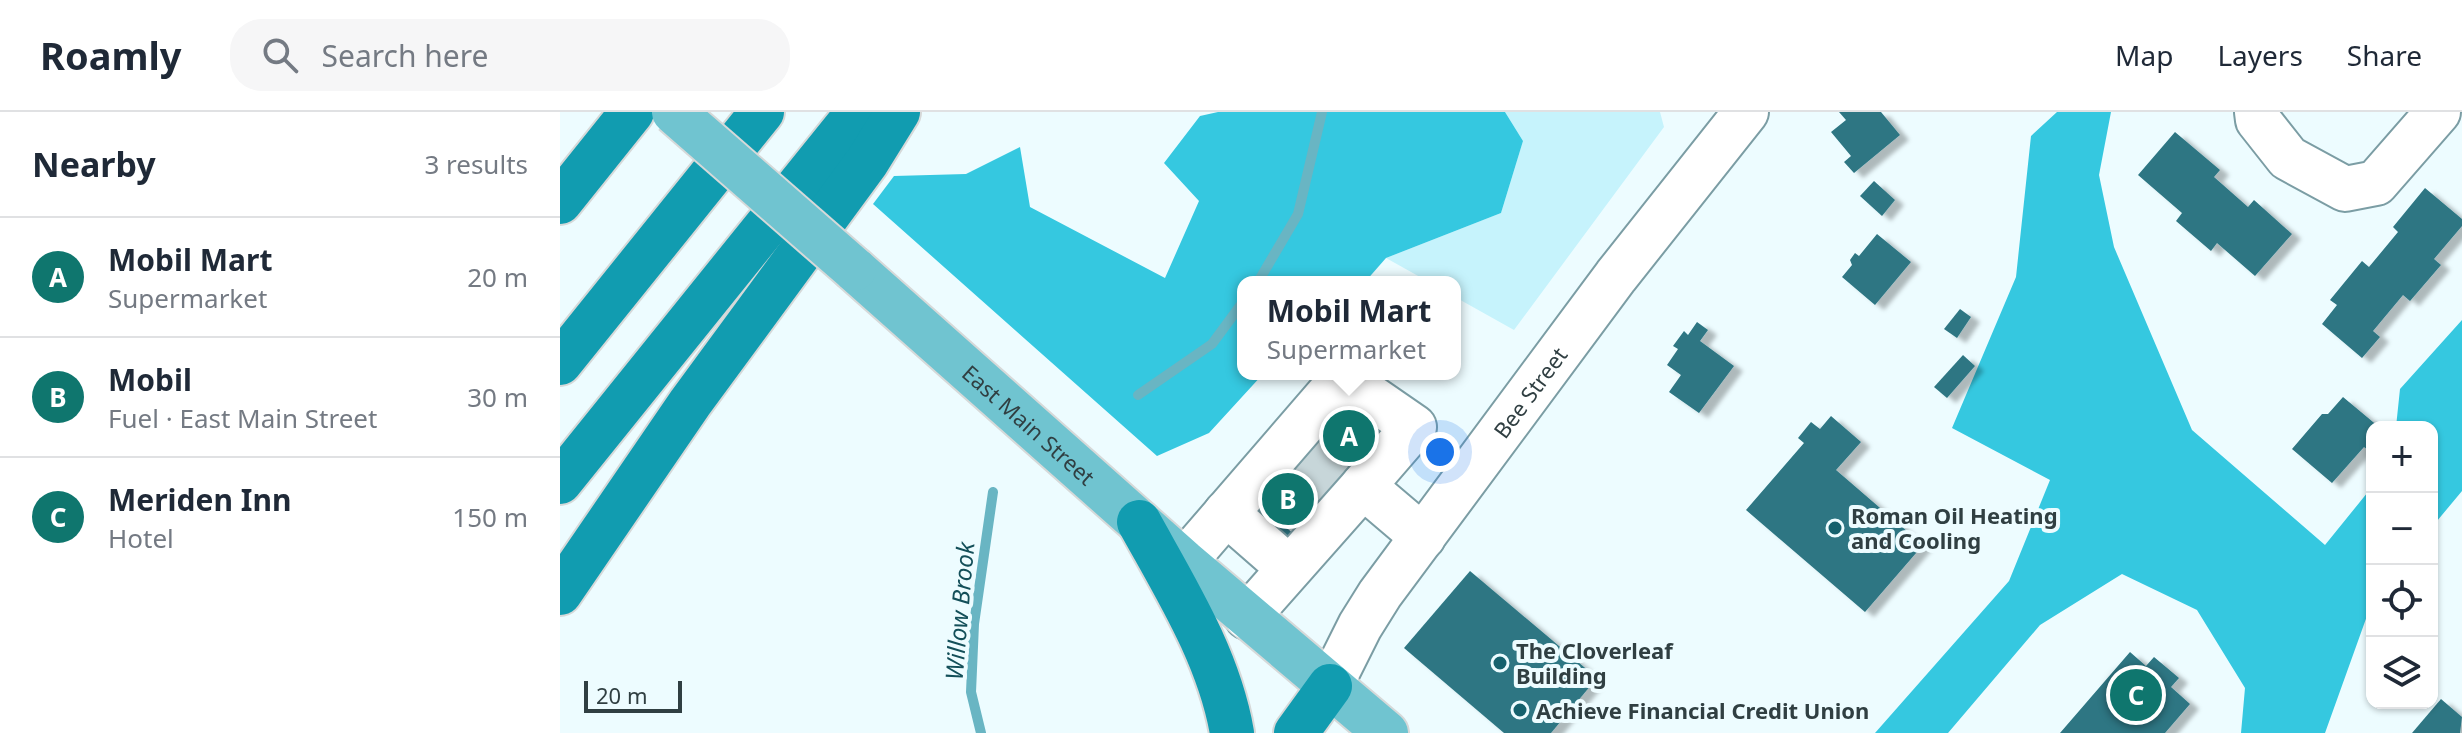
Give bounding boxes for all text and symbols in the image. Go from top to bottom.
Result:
search box [230,19,790,91]
text: Roamly [40,29,182,81]
icon: search [258,33,302,77]
text: Search here [322,35,488,76]
text: Map [2115,36,2173,74]
text: Layers [2217,36,2303,74]
text: Share [2347,36,2422,74]
text: Nearby [32,141,156,187]
text: 3 results [424,146,528,182]
text: Mobil Mart [108,239,272,280]
text: A [49,259,67,295]
text: 20 m [467,259,528,295]
popup [1237,276,1461,380]
text: Supermarket [108,280,267,316]
text: Mobil Mart [1267,290,1431,331]
text: Supermarket [1267,331,1426,367]
street label: Bee Street [1486,341,1573,444]
street label: East Main Street [956,357,1102,491]
text: Mobil [108,359,192,400]
text: B [49,379,67,415]
text: 30 m [467,379,528,415]
text: Fuel · East Main Street [108,400,377,436]
pin: A [1323,406,1375,466]
map controls [2366,421,2438,709]
button: + [2366,421,2438,493]
your location [1420,432,1460,472]
pin: B [1262,469,1314,529]
text: Meriden Inn [108,479,291,520]
button: − [2366,493,2438,565]
text: C [50,499,66,535]
text: 150 m [452,499,528,535]
place label: Roman Oil Heating and Cooling [1851,500,2058,555]
marker: Roman Oil Heating and Cooling [1826,519,1844,537]
text: Hotel [108,520,174,556]
water label: Willow Brook [937,540,982,681]
button: locate [2366,565,2438,637]
place label: The Cloverleaf Building [1516,635,1674,690]
button: layers [2366,637,2438,709]
marker: The Cloverleaf Building [1491,654,1509,672]
pin: C [2110,665,2162,725]
scale bar [584,677,682,713]
text: 20 m [596,680,647,710]
place label: Achieve Financial Credit Union [1536,695,1869,725]
marker: Achieve Financial Credit Union [1511,701,1529,719]

